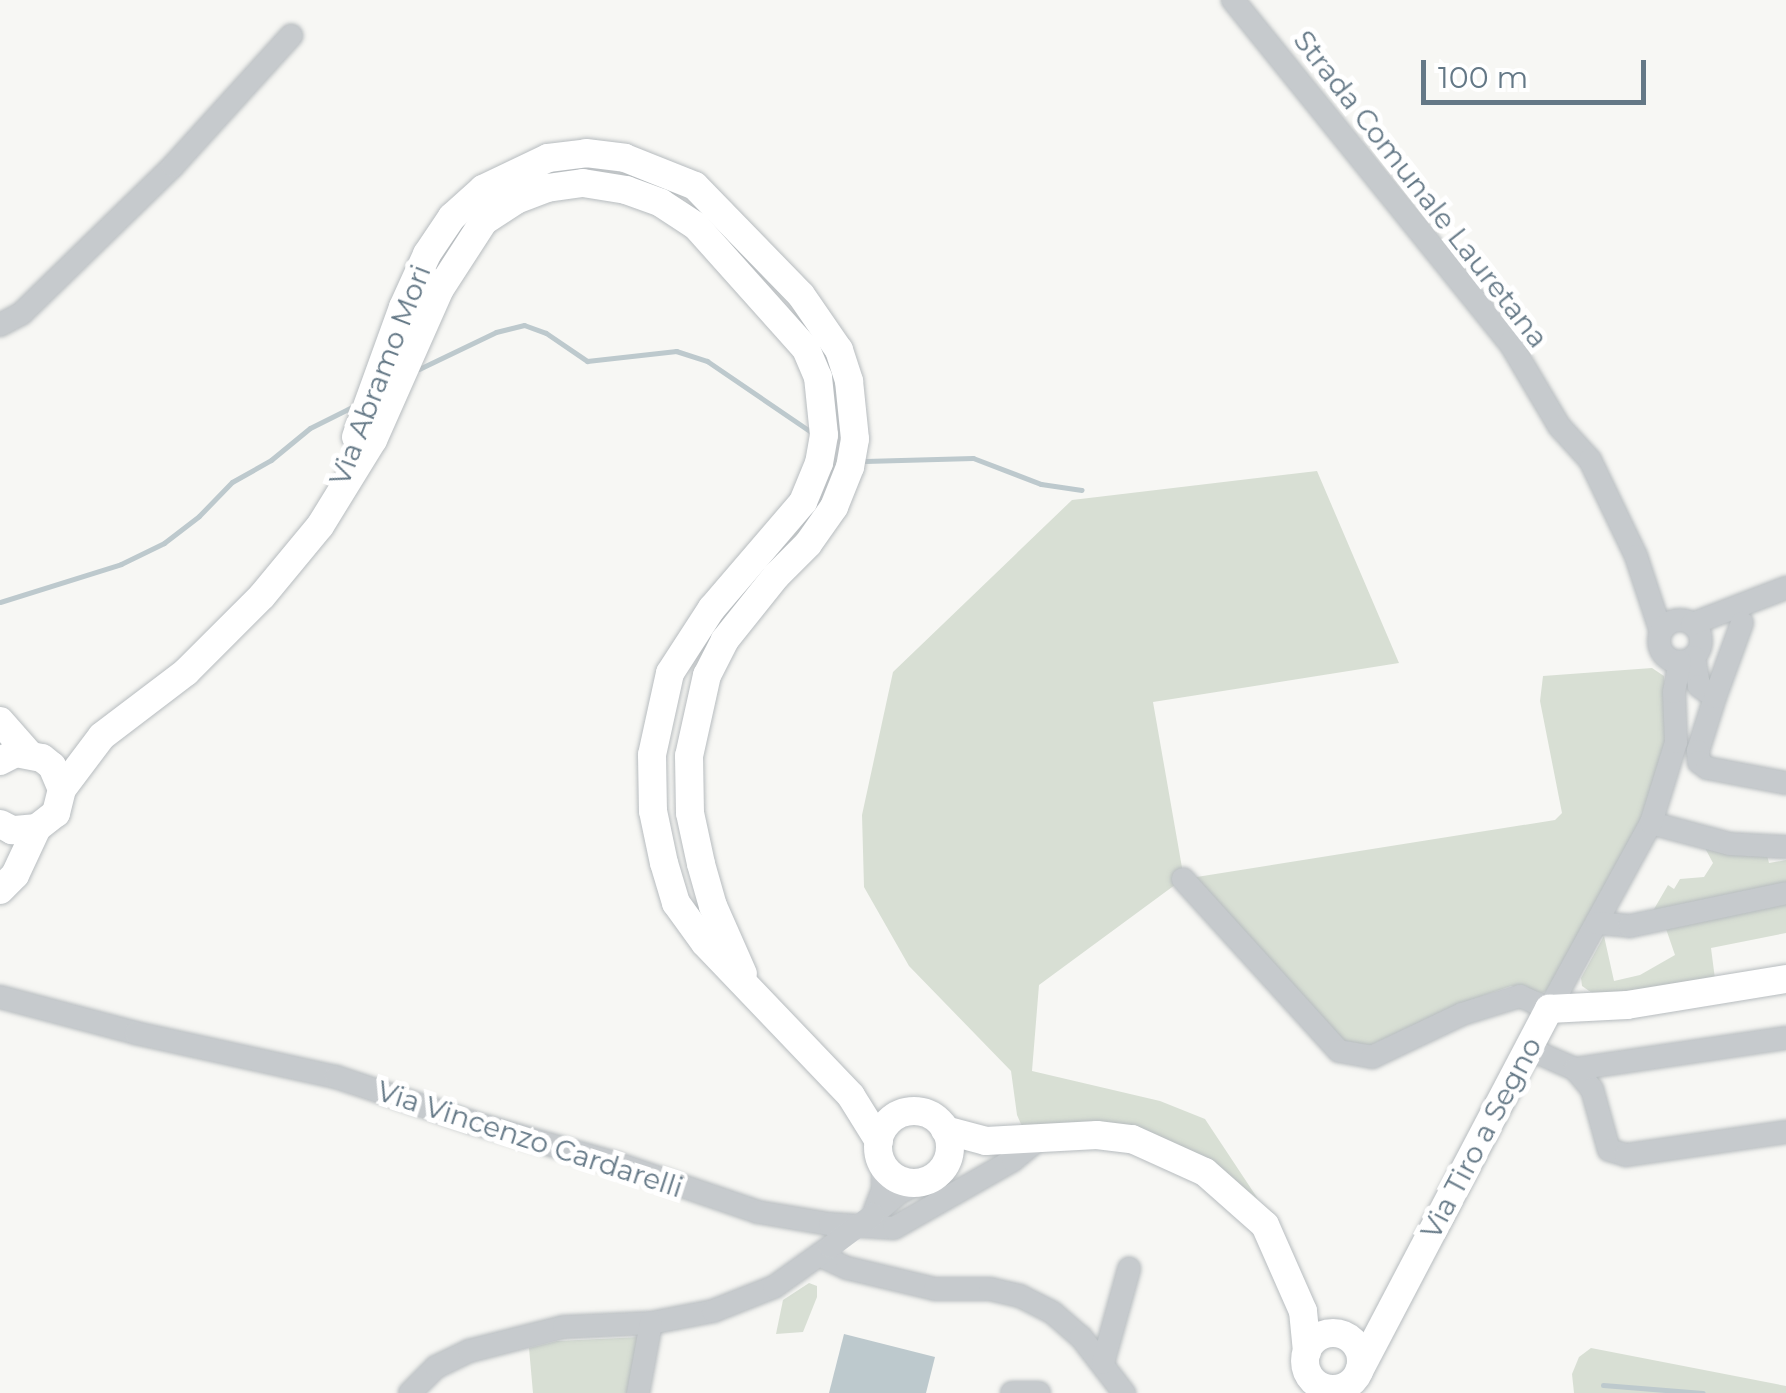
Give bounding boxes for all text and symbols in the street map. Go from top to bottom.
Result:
street label: Strada Comunale Lauretana [1287,24,1555,354]
scale bar [1426,40,1651,102]
text: 100 m [1438,59,1528,96]
street label: Via Abramo Mori [322,260,438,490]
street label: Via Tiro a Segno [1414,1031,1548,1245]
street label: Via Vincenzo Cardarelli [373,1074,687,1204]

